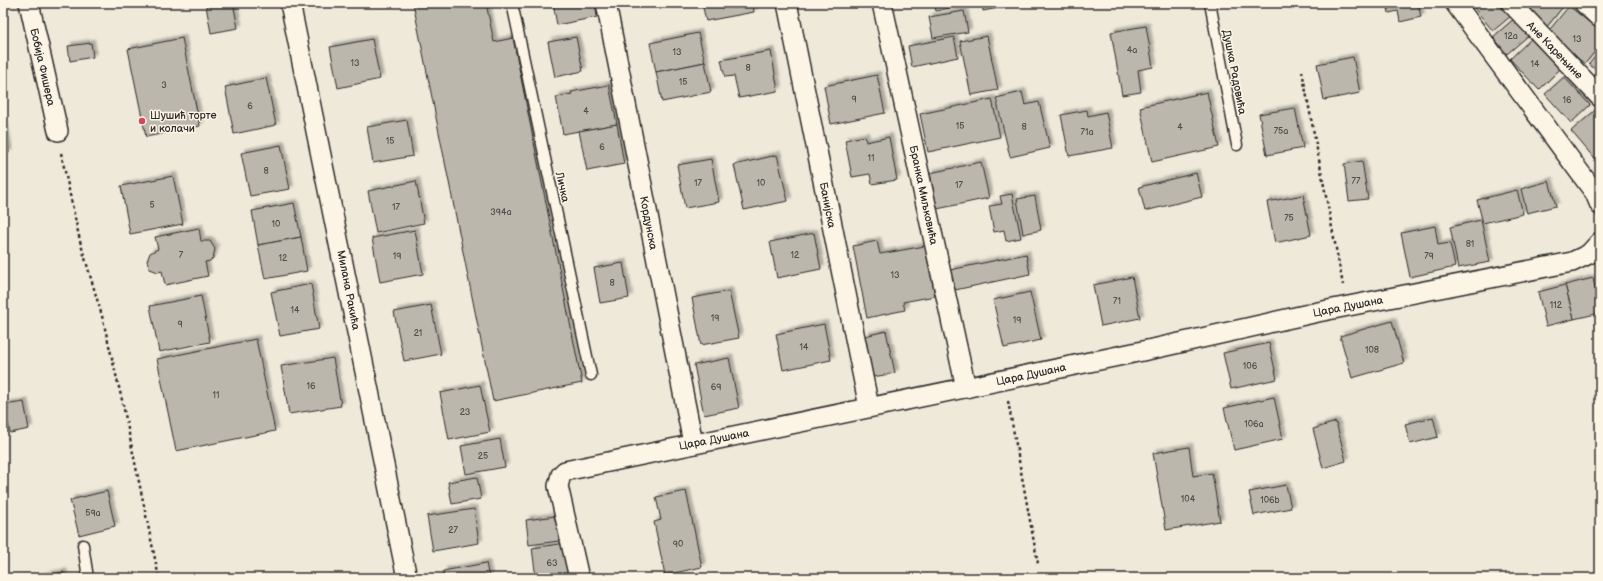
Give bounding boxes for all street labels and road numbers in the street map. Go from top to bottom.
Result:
street label: Ане Карењине [1523,18,1585,82]
street label: Бобија Фишера [27,27,58,108]
street label: Душка Радовића [1220,29,1249,116]
street label: Бранка Миљковића [907,144,941,246]
street label: Личка [553,170,572,204]
street label: Банијска [817,181,838,230]
street label: Кордунска [637,195,660,251]
street label: Милана Ракића [334,249,363,332]
street label: Цара Душана [1312,293,1385,320]
street label: Цара Душана [995,361,1068,388]
street label: Цара Душана [678,426,751,453]

